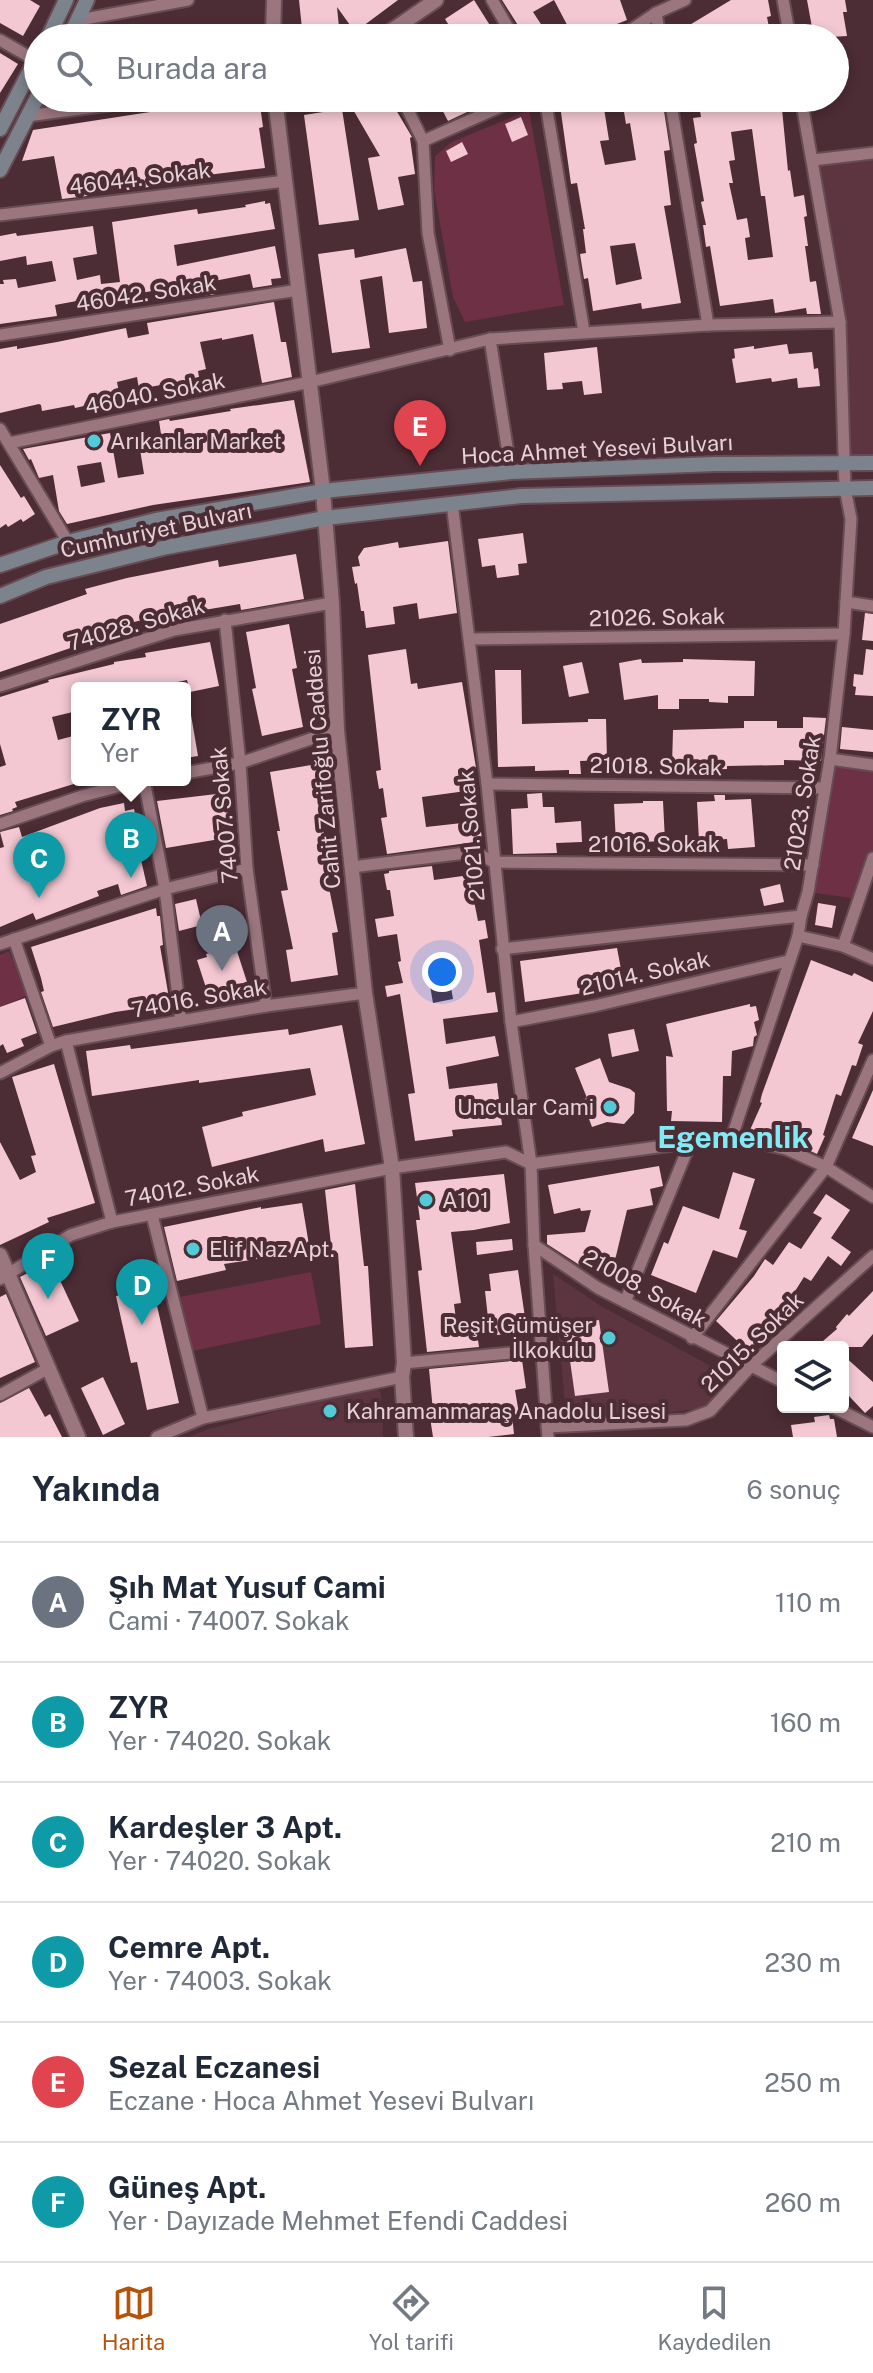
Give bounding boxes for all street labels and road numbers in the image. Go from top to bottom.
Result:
street label: 46044. Sokak [68,156,212,200]
street label: 46042. Sokak [74,269,218,317]
street label: 46040. Sokak [83,367,227,419]
street label: Hoca Ahmet Yesevi Bulvarı [461,429,733,469]
street label: Cumhuriyet Bulvarı [58,497,254,563]
street label: 74028. Sokak [65,592,207,656]
street label: 21026. Sokak [589,603,725,631]
street label: Cahit Zarifoğlu Caddesi [299,648,345,890]
street label: 21023. Sokak [778,734,826,872]
street label: 74007. Sokak [205,745,243,885]
street label: 21018. Sokak [589,752,723,780]
street label: 21021. Sokak [452,769,490,903]
street label: 21016. Sokak [588,831,720,857]
street label: 21014. Sokak [578,945,712,1001]
street label: 74016. Sokak [130,973,268,1023]
street label: 74012. Sokak [123,1160,261,1212]
street label: 21008. Sokak [579,1243,711,1333]
street label: 21015. Sokak [695,1287,809,1397]

